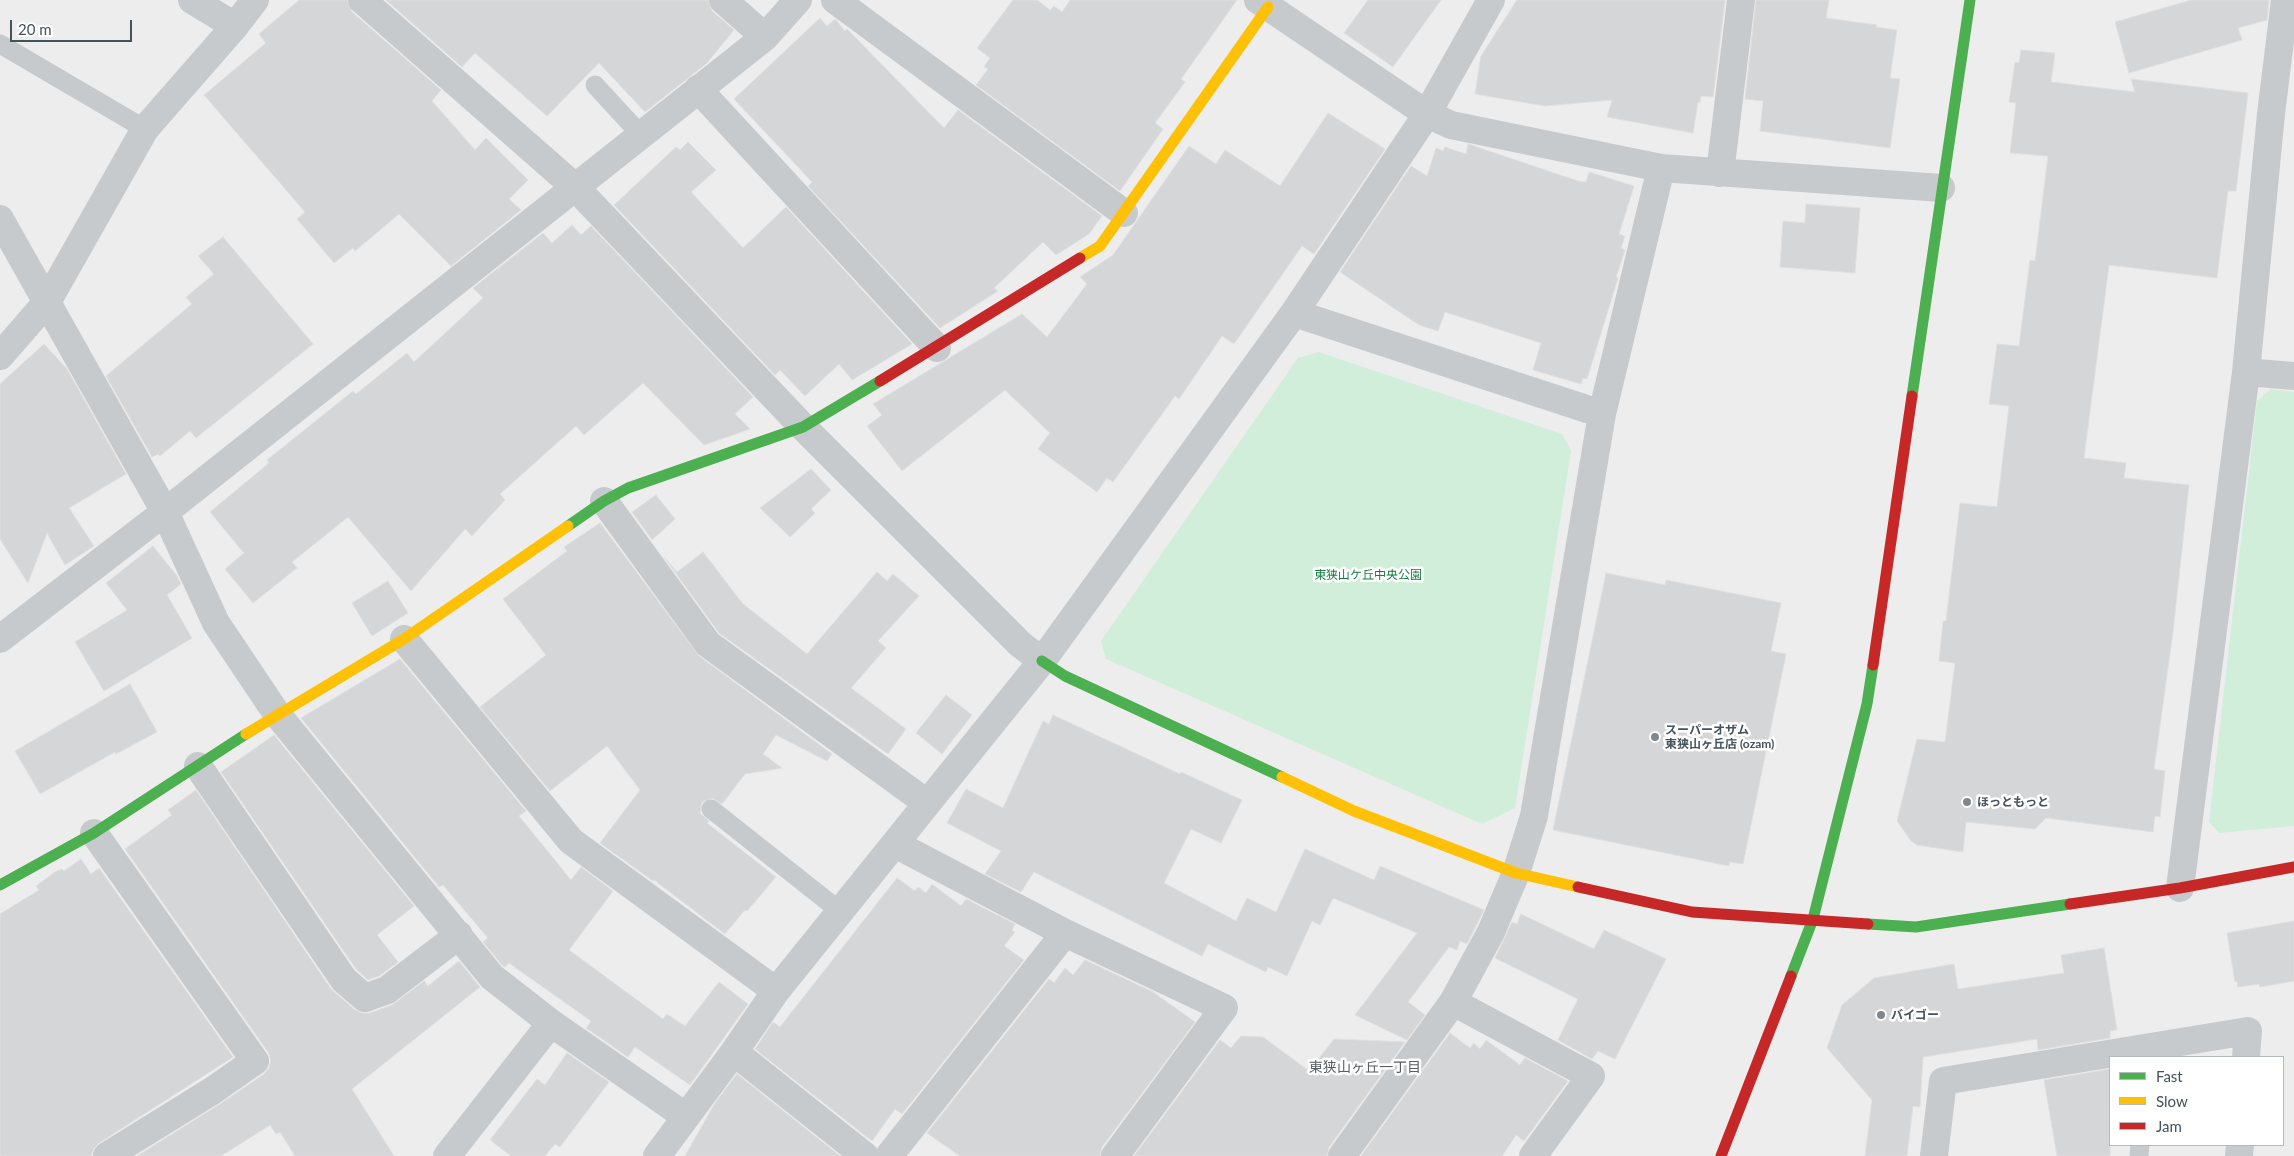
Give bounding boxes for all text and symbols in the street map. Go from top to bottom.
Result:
scale bar [12,10,135,42]
text: 20 m [18,20,52,38]
park label: 東狭山ケ丘中央公園 [1314,568,1422,582]
place label: スーパーオザム 東狭山ヶ丘店 (ozam) [1665,723,1774,751]
marker: スーパーオザム 東狭山ヶ丘店 (ozam) [1649,731,1661,743]
place label: ほっともっと [1977,795,2049,809]
marker: ほっともっと [1961,796,1973,808]
place label: バイゴー [1891,1008,1939,1022]
marker: バイゴー [1875,1009,1887,1021]
legend [2109,1056,2284,1146]
district label: 東狭山ヶ丘一丁目 [1309,1059,1421,1075]
text: Fast [2156,1067,2183,1085]
text: Slow [2156,1092,2188,1110]
text: Jam [2156,1117,2182,1135]

